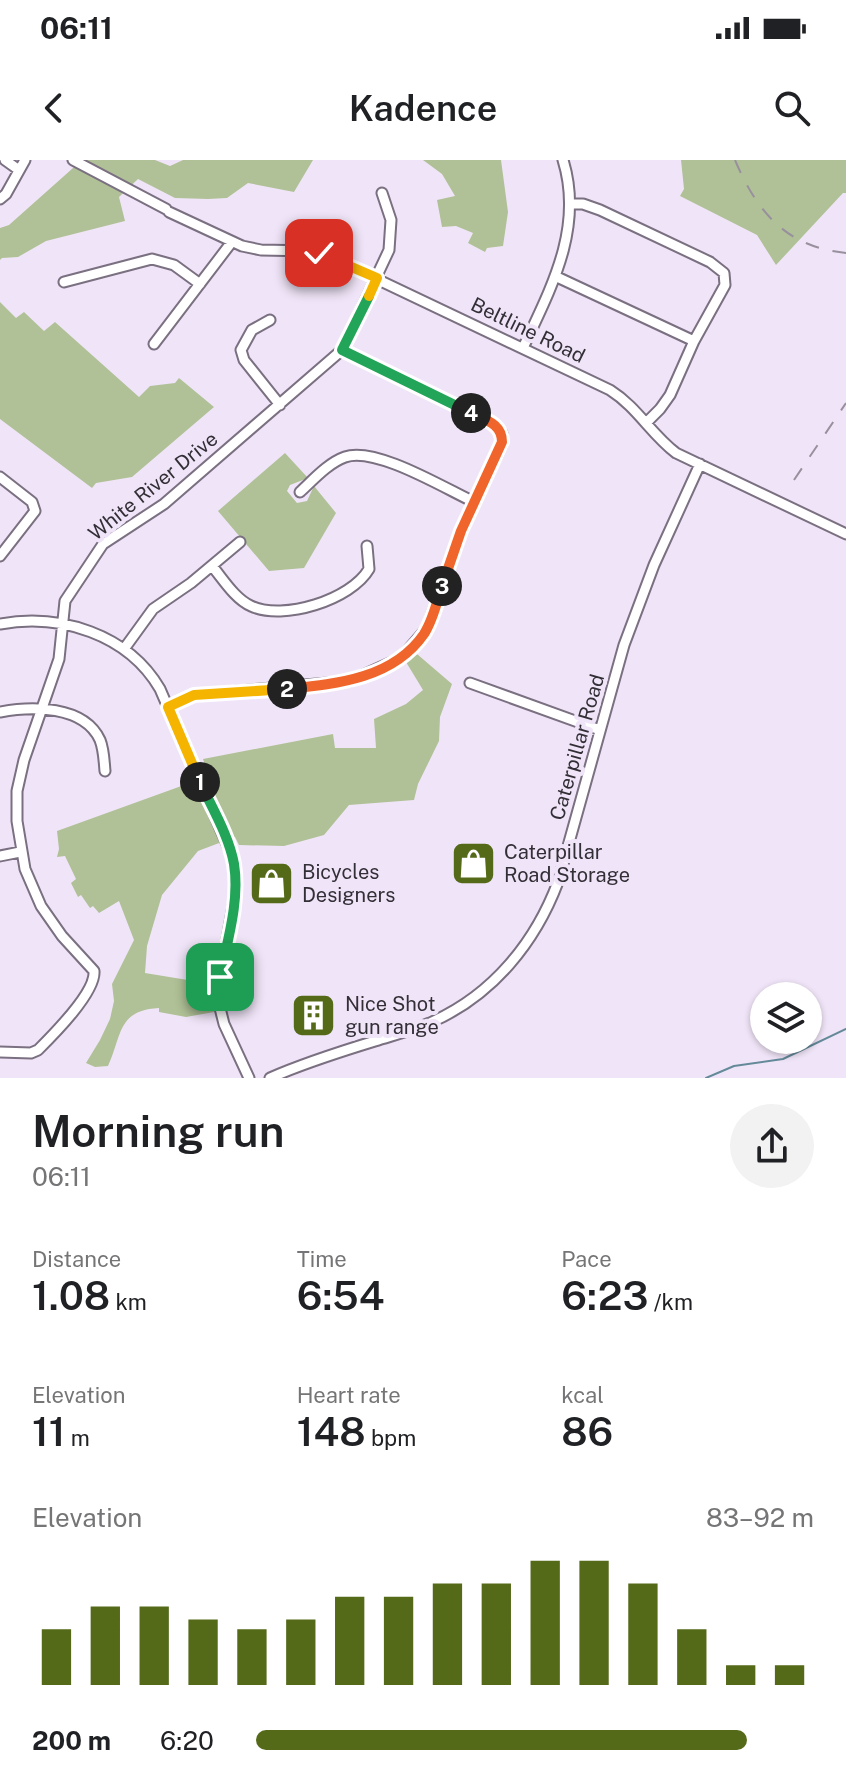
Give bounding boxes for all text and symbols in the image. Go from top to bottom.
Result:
text: 06:11 [40,10,113,46]
icon: back [32,86,76,130]
icon: search [770,86,814,130]
text: Kadence [349,87,497,129]
pin [285,219,353,287]
icon: check [297,231,341,275]
street label: Beltline Road [467,292,589,368]
pin: 4 [451,393,491,433]
text: 4 [464,400,478,426]
street label: White River Drive [84,427,222,545]
pin: 3 [422,566,462,606]
text: 3 [435,573,449,599]
pin: 2 [267,669,307,709]
street label: Caterpillar Road [545,671,609,823]
text: 2 [280,676,294,702]
pin: 1 [180,762,220,802]
text: 1 [195,769,205,795]
shop icon: Caterpillar Road Storage [449,840,497,888]
place label: Caterpillar Road Storage [504,840,630,887]
shop icon: Bicycles Designers [247,860,295,908]
place label: Bicycles Designers [302,860,395,907]
pin [186,943,254,1011]
icon: arrive [198,955,242,999]
map controls [750,982,822,1054]
button: layers [750,982,822,1054]
building icon: Nice Shot gun range [290,992,338,1040]
place label: Nice Shot gun range [345,992,439,1039]
button: share [730,1104,814,1188]
text: Morning run [32,1105,285,1157]
text: 06:11 [32,1161,91,1192]
text: Distance [32,1246,121,1272]
text: Time [297,1246,347,1272]
text: Pace [561,1246,612,1272]
text: 1.08 [32,1272,110,1319]
text: 6:54 [297,1272,384,1319]
text: 6:23 [561,1272,649,1319]
text: km [110,1289,147,1315]
text: /km [649,1289,693,1315]
text: Elevation [32,1382,125,1408]
text: Heart rate [297,1382,401,1408]
text: kcal [561,1382,604,1408]
text: 11 [32,1408,65,1455]
text: 148 [297,1408,366,1455]
text: 86 [561,1408,613,1455]
text: m [65,1425,90,1451]
text: bpm [366,1425,416,1451]
text: Elevation [32,1502,142,1533]
text: 83–92 m [706,1502,814,1533]
text: 200 m [32,1725,111,1756]
text: 6:20 [160,1725,214,1756]

